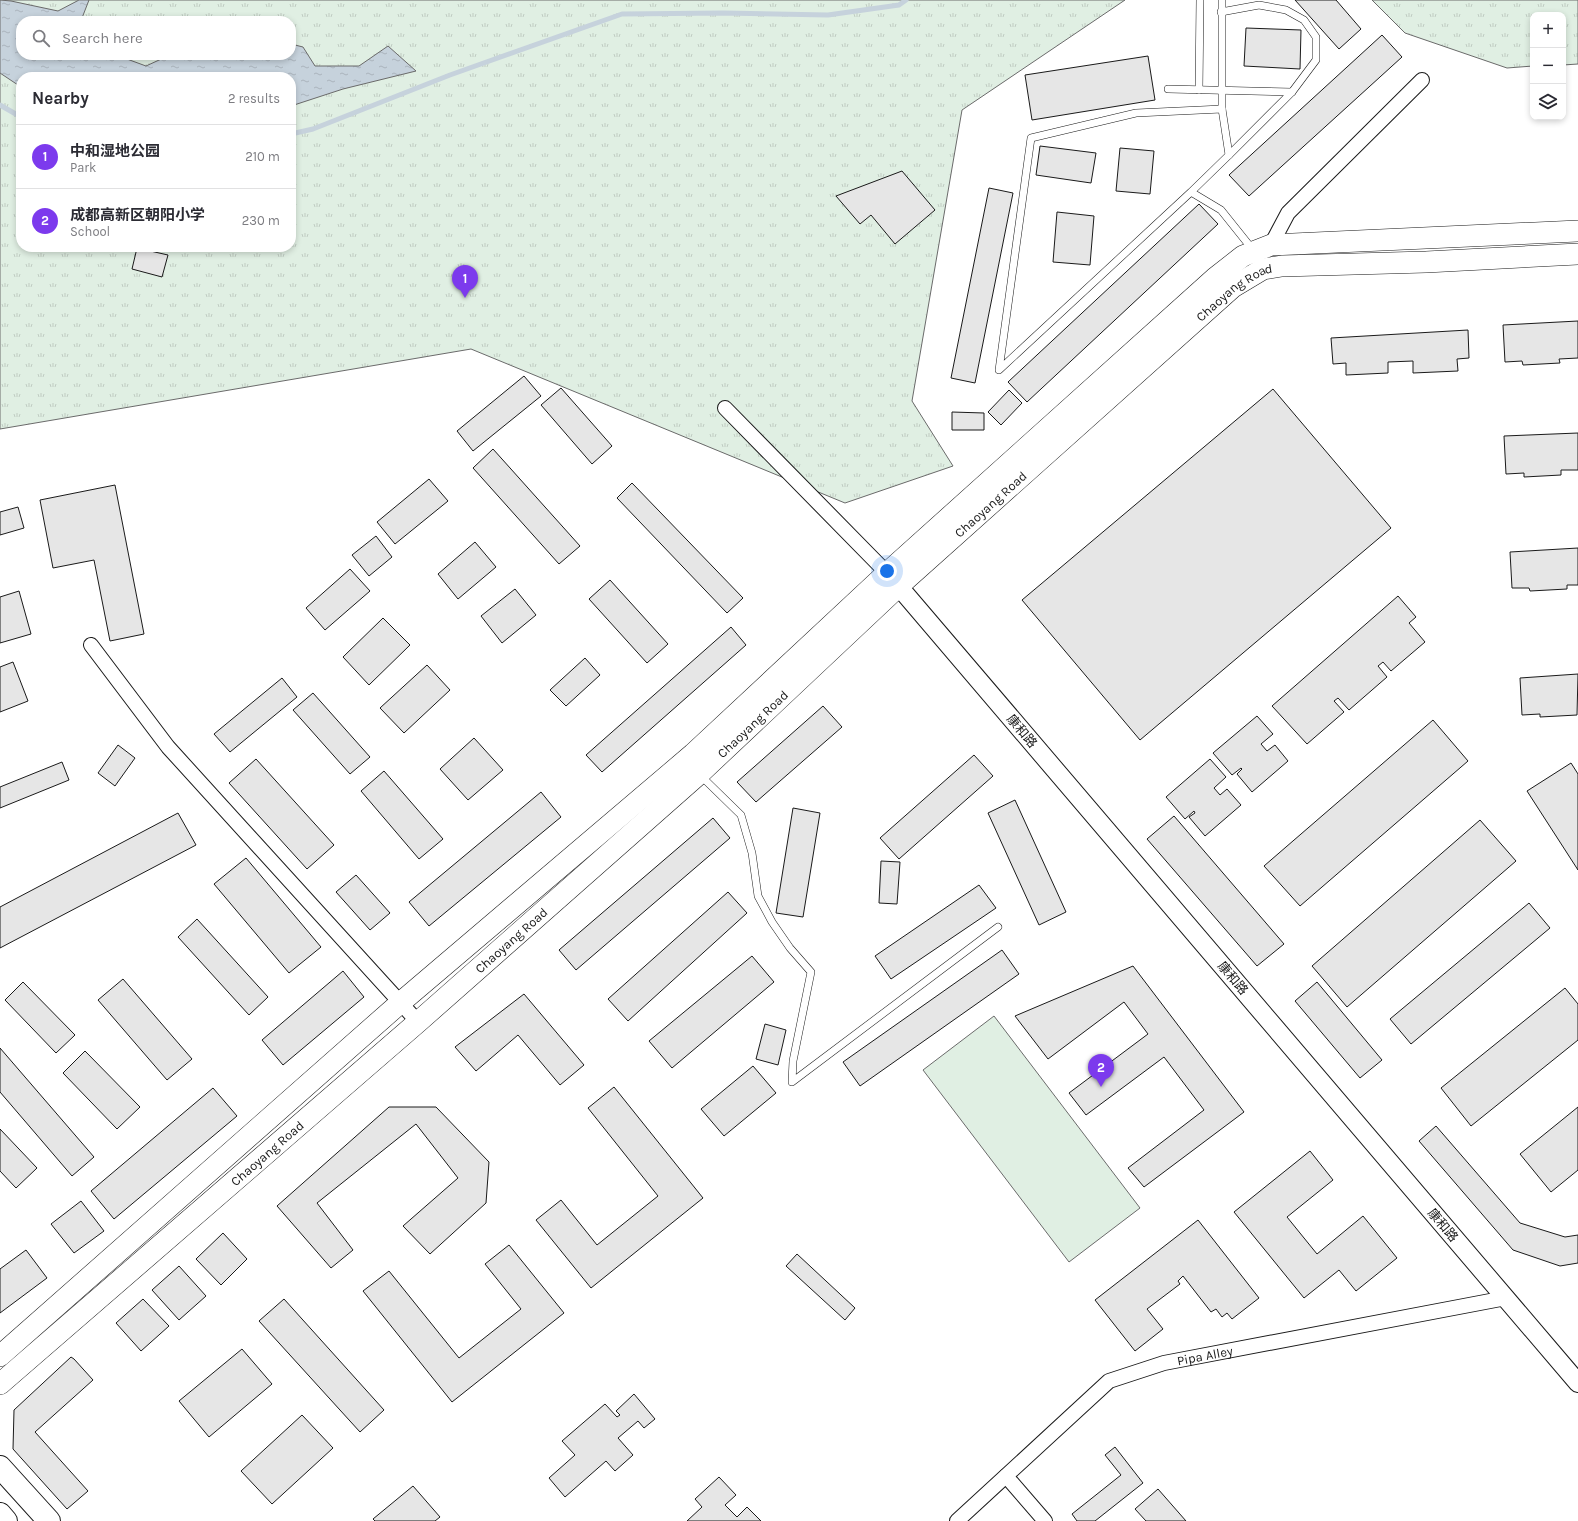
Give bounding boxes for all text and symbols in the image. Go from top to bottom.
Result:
map controls [1530,12,1566,120]
button: + [1530,12,1566,48]
search box [16,16,296,60]
icon: search [30,27,52,49]
text: Search here [62,29,143,47]
button: − [1530,48,1566,84]
button: layers [1530,84,1566,120]
text: Nearby [32,88,89,108]
text: 2 results [228,91,280,106]
text: 中和湿地公园 [70,142,160,160]
text: 1 [43,149,47,164]
text: 210 m [245,149,280,164]
text: Park [70,160,96,175]
text: 成都高新区朝阳小学 [70,206,205,224]
text: 2 [41,213,49,228]
text: 230 m [242,213,280,228]
text: School [70,224,110,239]
street label: Chaoyang Road [1193,260,1273,324]
pin: 1 [452,265,478,298]
street label: Chaoyang Road [951,468,1029,540]
your location [877,561,897,581]
street label: Chaoyang Road [714,687,791,761]
street label: 康和路 [1004,711,1040,751]
street label: Chaoyang Road [472,904,550,976]
street label: 康和路 [1215,958,1251,998]
pin: 2 [1088,1054,1114,1087]
street label: Chaoyang Road [227,1117,306,1189]
street label: 康和路 [1425,1205,1461,1245]
street label: Pipa Alley [1176,1343,1234,1368]

